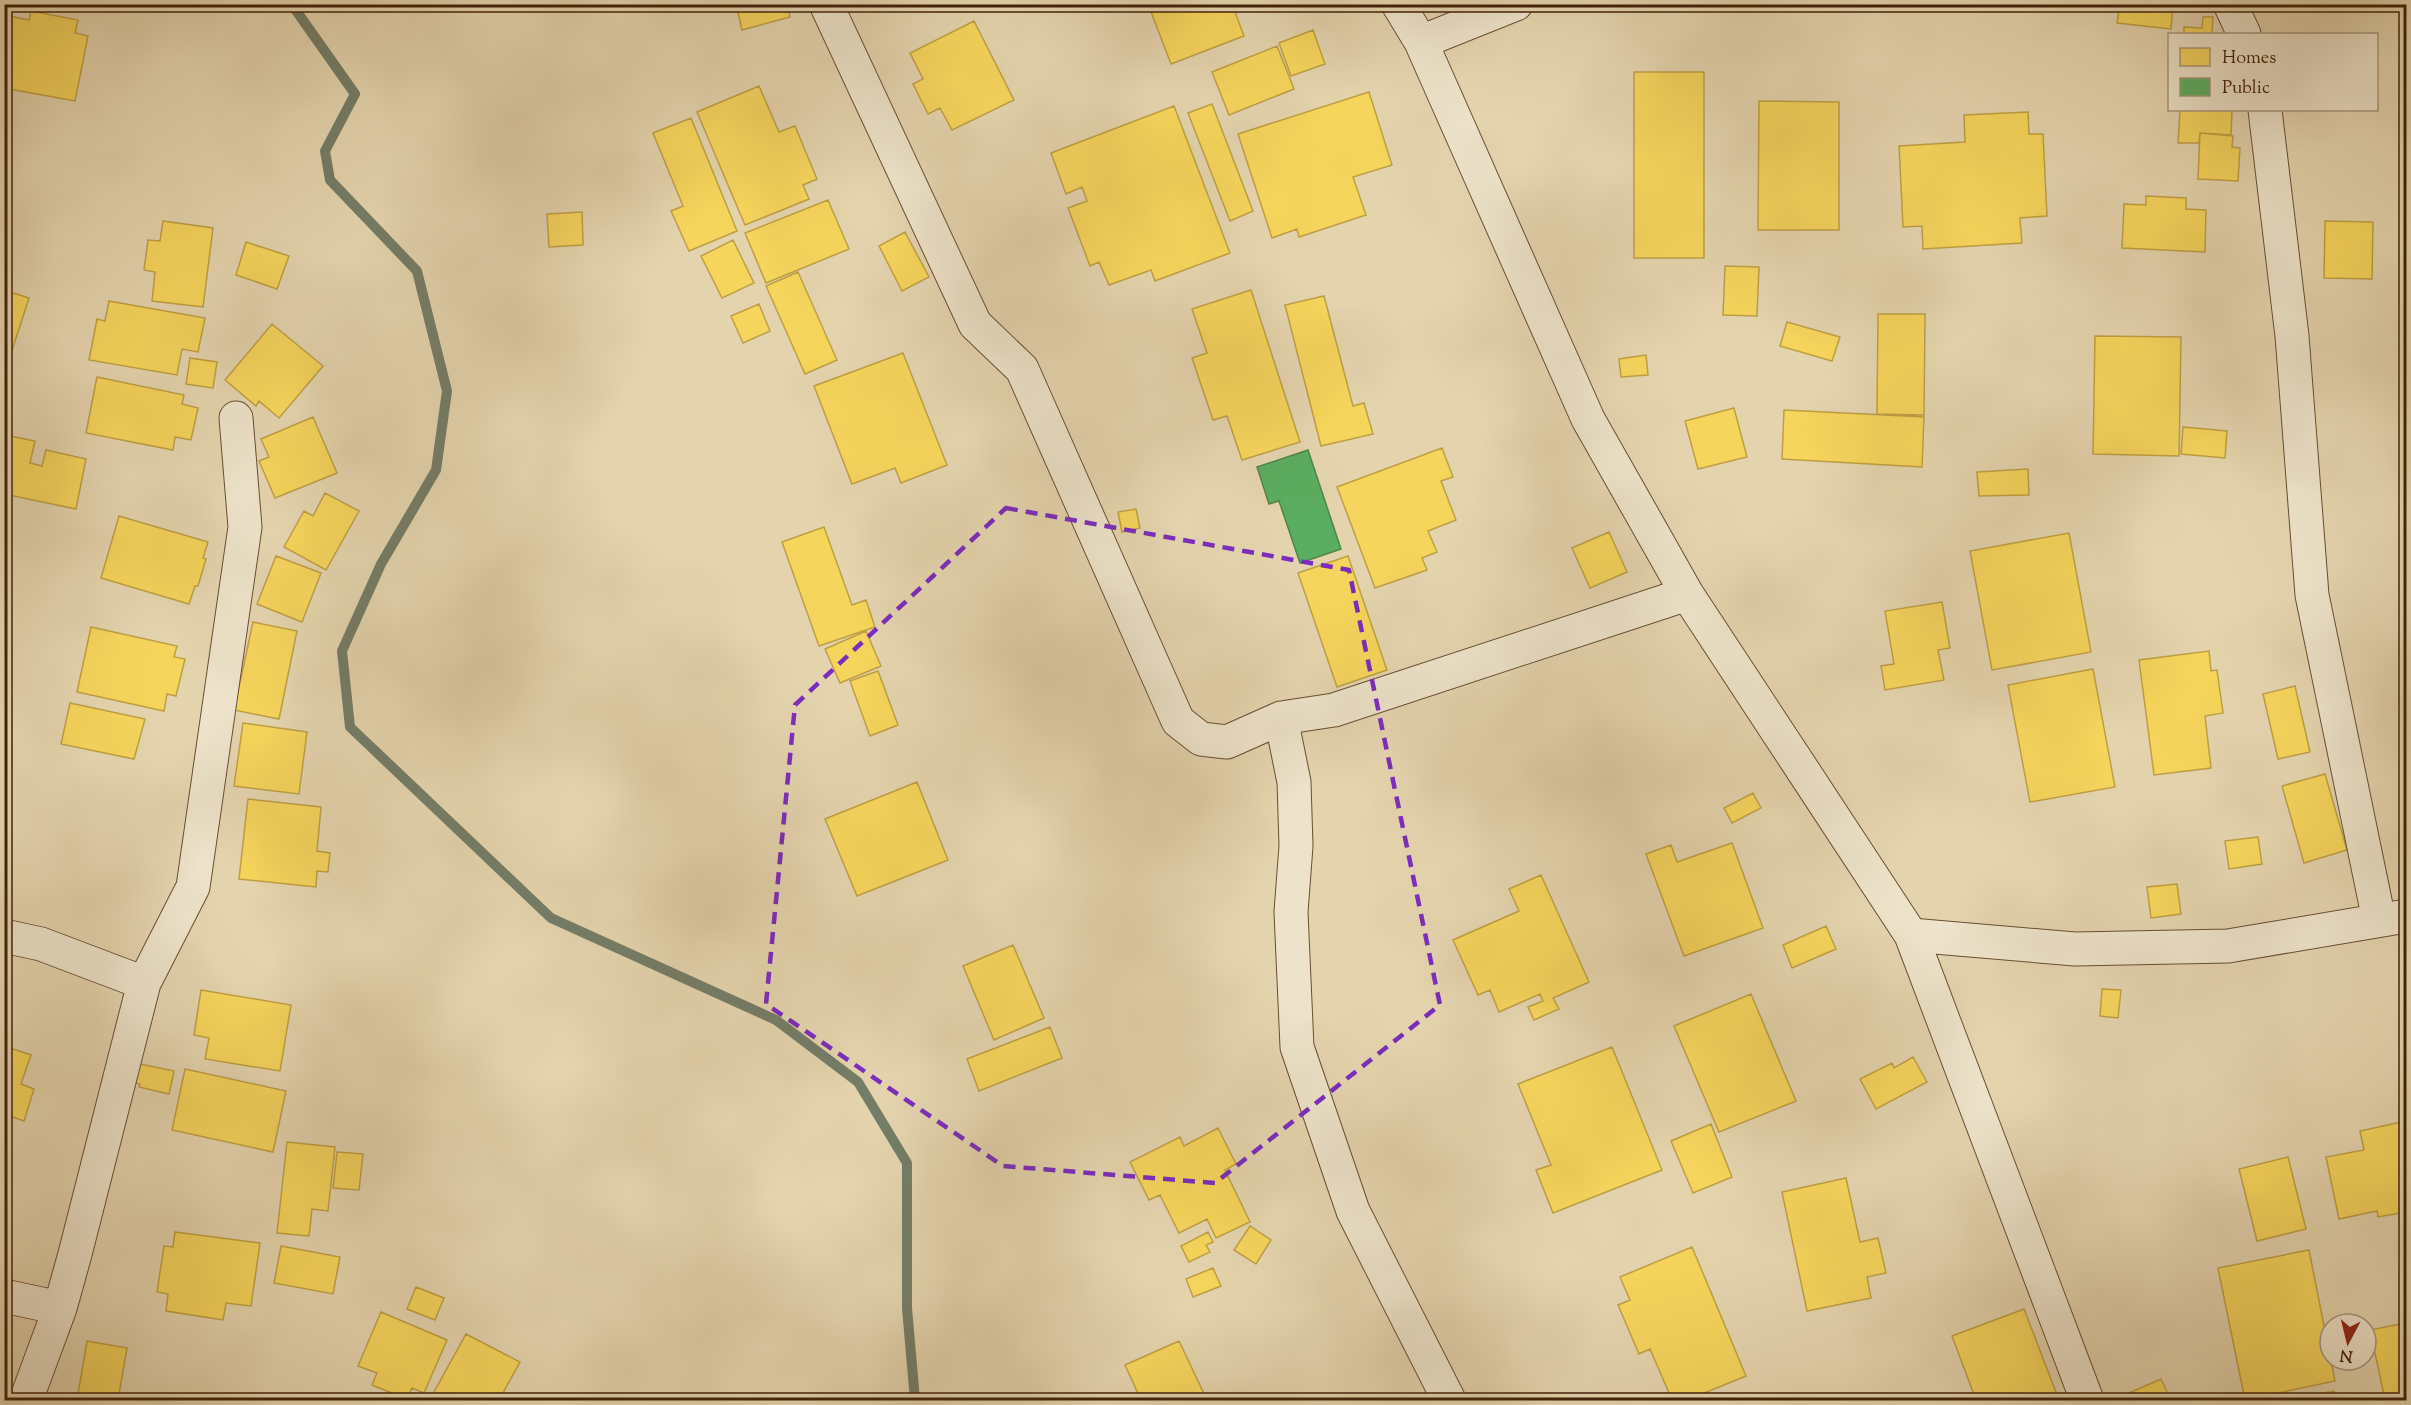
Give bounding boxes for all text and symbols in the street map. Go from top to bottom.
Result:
legend [2168,33,2378,111]
text: Homes [2222,46,2276,72]
text: Public [2222,76,2270,102]
north arrow [2318,1312,2378,1372]
text: N [2339,1342,2354,1367]

